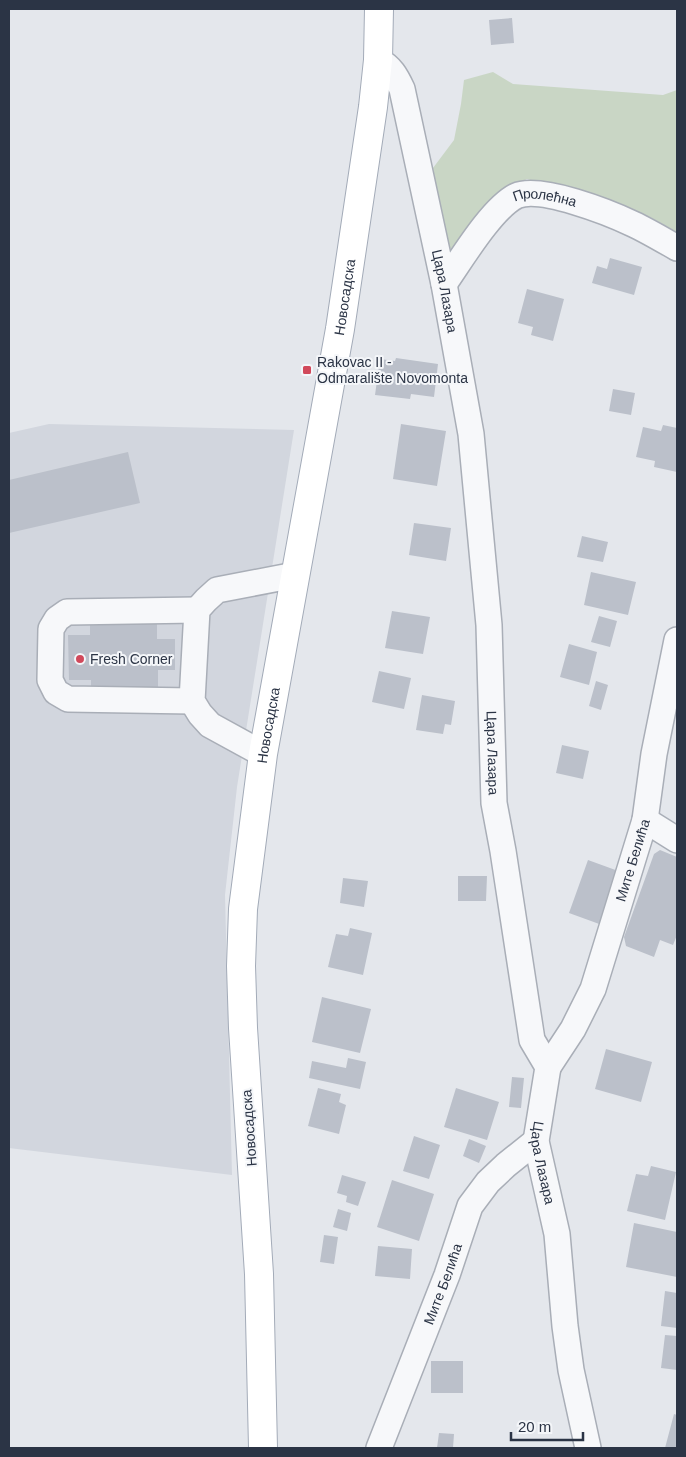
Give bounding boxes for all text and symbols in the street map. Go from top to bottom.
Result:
street label: Пролећна [511,185,579,210]
street label: Цара Лазара [429,248,461,334]
street label: Новосадска [331,258,358,337]
place label: Rakovac II - Odmaralište Novomonta [317,354,468,386]
marker: Rakovac II - Odmaralište Novomonta [301,364,313,376]
place label: Fresh Corner [90,651,173,667]
marker: Fresh Corner [74,653,86,665]
street label: Новосадска [254,686,283,764]
street label: Цара Лазара [483,710,502,796]
street label: Мите Белића [612,817,653,903]
street label: Новосадска [238,1089,260,1167]
street label: Цара Лазара [528,1120,558,1206]
street label: Мите Белића [420,1241,465,1327]
scale bar [511,1410,584,1442]
text: 20 m [518,1418,551,1435]

